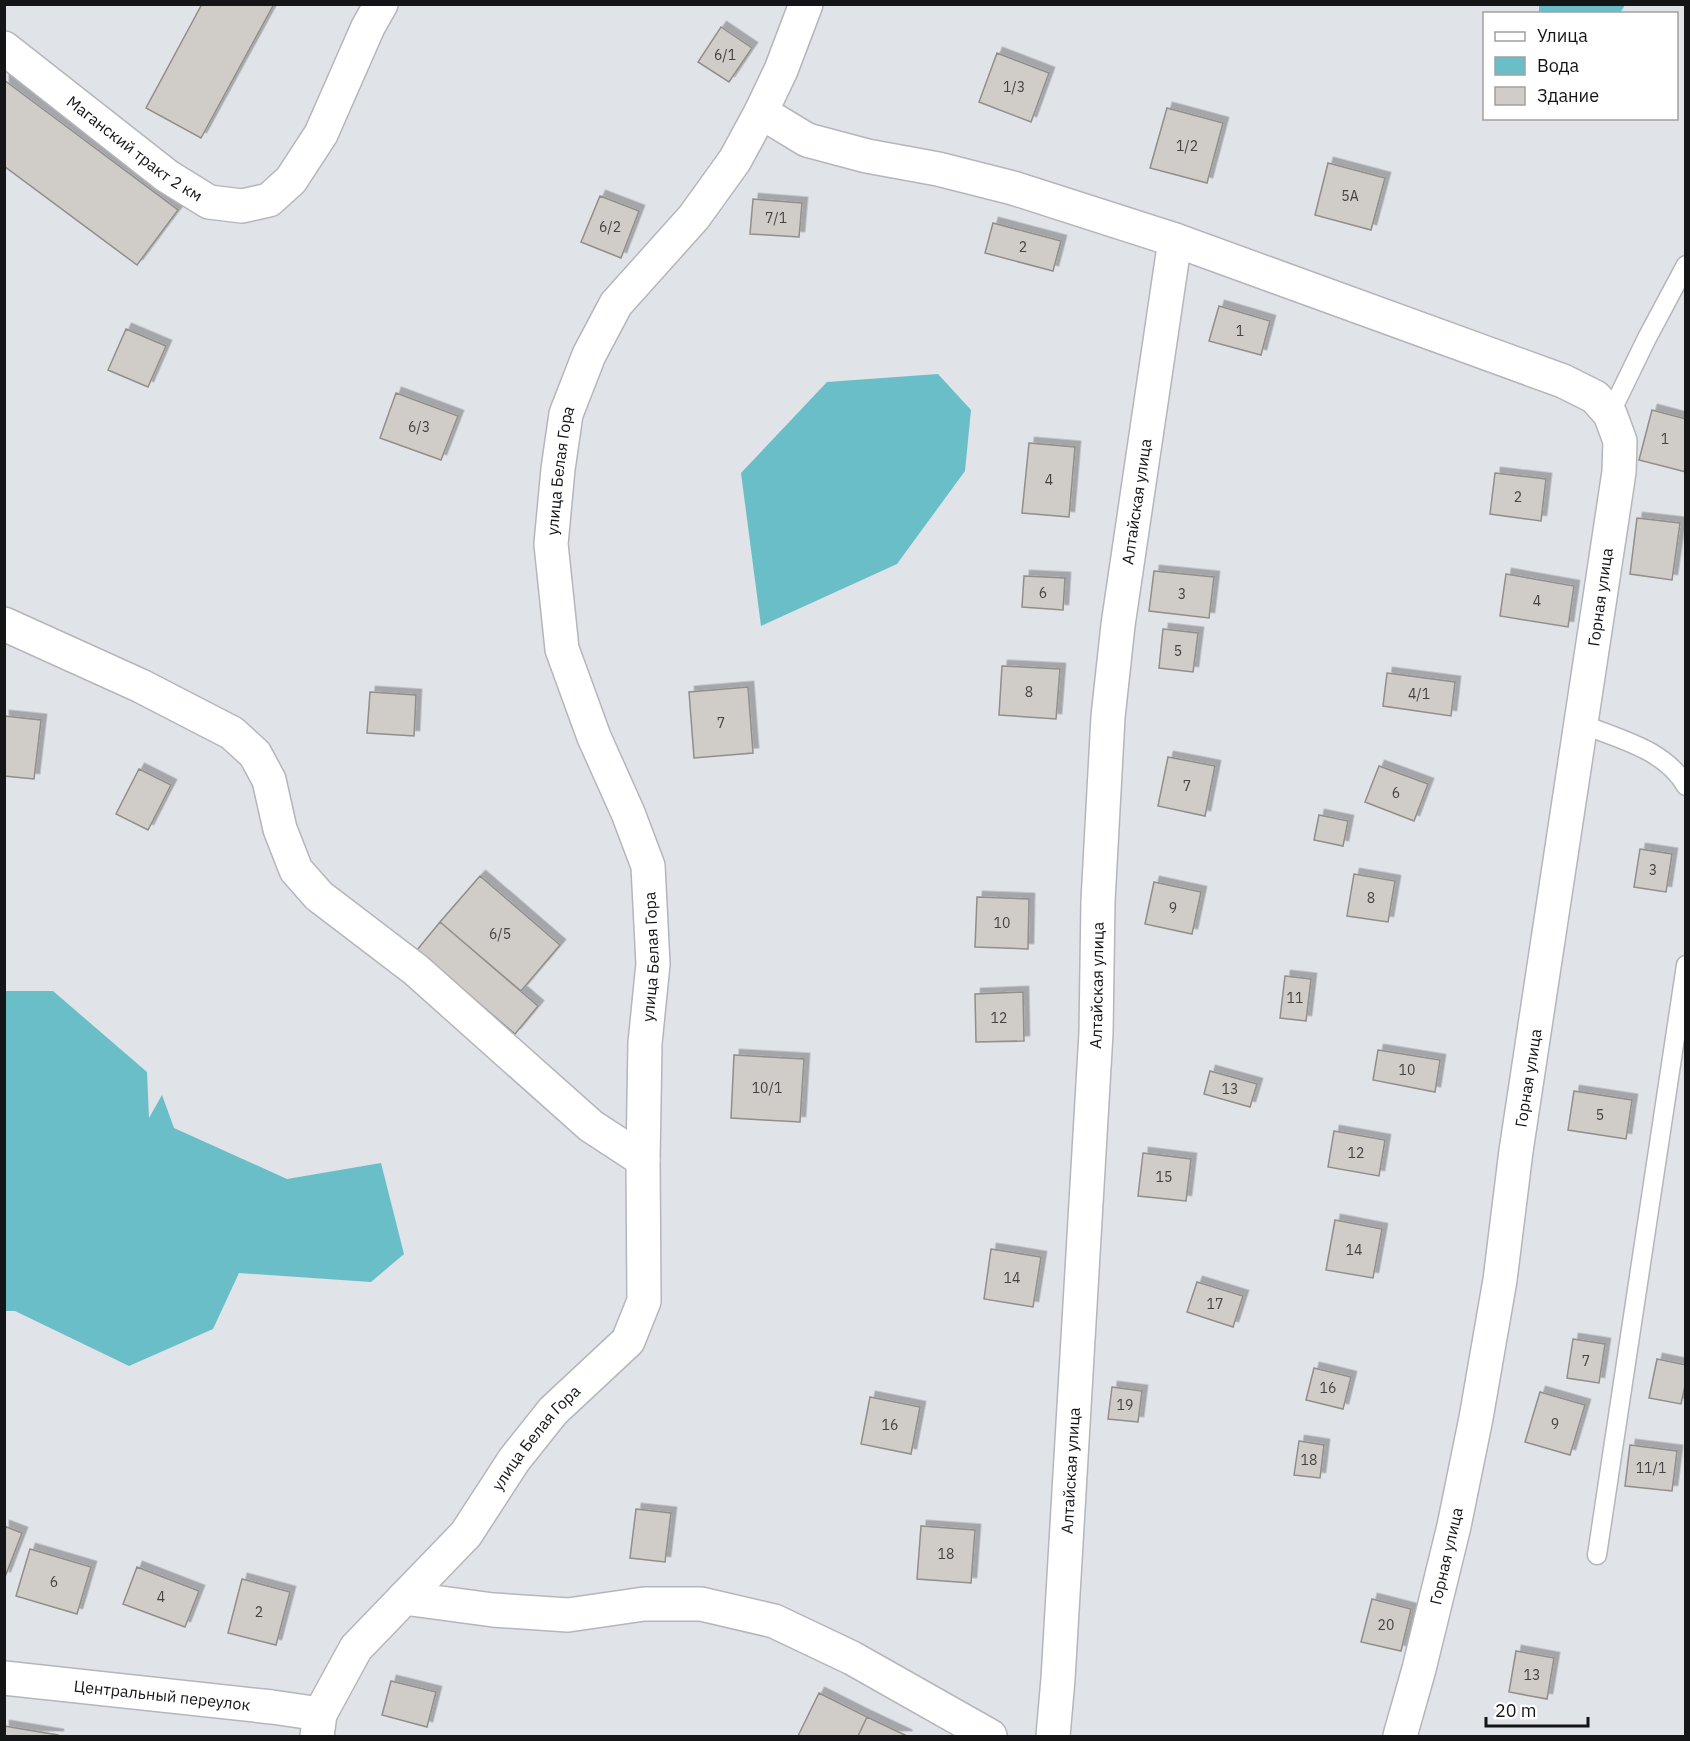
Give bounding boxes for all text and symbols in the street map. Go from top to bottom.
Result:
legend [1483,12,1678,120]
text: Улица [1537,24,1588,47]
house number: 6/1 [714,46,736,64]
text: Вода [1537,54,1580,77]
house number: 1/3 [1003,78,1025,96]
text: Здание [1537,84,1599,107]
street label: Маганский тракт 2 км [63,91,206,206]
house number: 1/2 [1176,137,1198,155]
house number: 5А [1341,187,1359,205]
house number: 7/1 [765,209,787,227]
house number: 6/2 [599,218,621,236]
house number: 2 [1019,238,1027,256]
house number: 1 [1236,322,1244,340]
street label: улица Белая Гора [542,402,578,536]
house number: 6/3 [408,418,430,436]
house number: 1 [1661,430,1669,448]
street label: Алтайская улица [1117,437,1156,566]
house number: 4 [1045,471,1053,489]
house number: 2 [1514,488,1522,506]
street label: Горная улица [1583,546,1617,648]
house number: 6 [1039,584,1047,602]
house number: 3 [1178,585,1186,603]
house number: 4 [1533,592,1541,610]
house number: 5 [1174,642,1182,660]
house number: 8 [1025,683,1033,701]
house number: 4/1 [1408,685,1430,703]
house number: 7 [717,714,725,732]
house number: 7 [1183,777,1191,795]
house number: 6 [1392,784,1400,802]
house number: 3 [1649,861,1657,879]
house number: 8 [1367,889,1375,907]
street label: улица Белая Гора [637,891,663,1023]
house number: 9 [1169,899,1177,917]
house number: 10 [994,914,1010,932]
street label: Алтайская улица [1085,921,1108,1049]
house number: 6/5 [489,925,511,943]
house number: 11 [1287,989,1303,1007]
house number: 12 [991,1009,1007,1027]
street label: Горная улица [1510,1027,1546,1129]
house number: 10 [1399,1061,1415,1079]
house number: 10/1 [752,1079,782,1097]
house number: 13 [1222,1080,1238,1098]
house number: 5 [1596,1106,1604,1124]
house number: 12 [1348,1144,1364,1162]
house number: 15 [1156,1168,1172,1186]
house number: 14 [1346,1241,1362,1259]
house number: 14 [1004,1269,1020,1287]
house number: 17 [1207,1295,1223,1313]
house number: 7 [1582,1352,1590,1370]
house number: 16 [1320,1379,1336,1397]
street label: улица Белая Гора [487,1381,585,1494]
house number: 19 [1117,1396,1133,1414]
street label: Алтайская улица [1057,1406,1084,1534]
house number: 9 [1551,1415,1559,1433]
house number: 16 [882,1416,898,1434]
house number: 18 [1301,1451,1317,1469]
house number: 11/1 [1636,1459,1666,1477]
street label: Горная улица [1425,1505,1467,1607]
house number: 18 [938,1545,954,1563]
house number: 6 [50,1573,58,1591]
house number: 4 [157,1588,165,1606]
house number: 2 [255,1603,263,1621]
house number: 20 [1378,1616,1394,1634]
house number: 13 [1524,1666,1540,1684]
street label: Центральный переулок [73,1676,252,1715]
scale bar [1486,1690,1588,1728]
text: 20 m [1495,1699,1537,1722]

